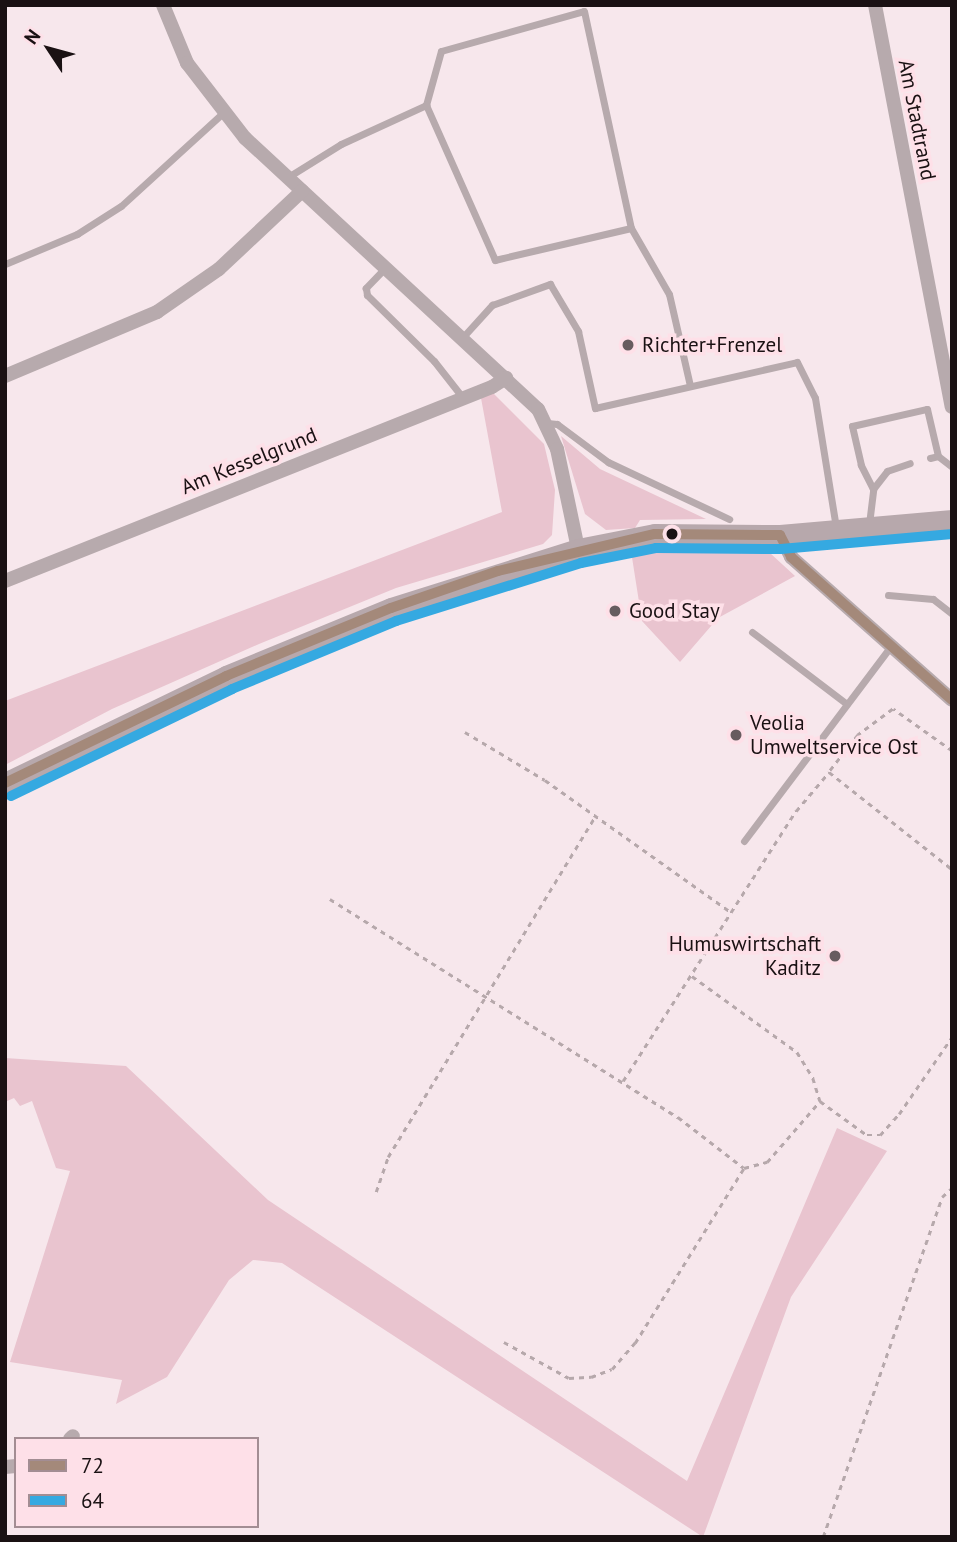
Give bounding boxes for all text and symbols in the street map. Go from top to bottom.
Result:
north arrow [14,14,84,84]
text: N [19,25,45,49]
street label: Am Stadtrand [893,58,941,182]
place label: Richter+Frenzel [642,332,782,358]
marker: Richter+Frenzel [620,337,636,353]
street label: Am Kesselgrund [177,422,321,500]
unlabelled marker [665,527,679,541]
place label: Good Stay [629,598,720,624]
marker: Good Stay [607,603,623,619]
place label: Veolia Umweltservice Ost [750,710,918,760]
marker: Veolia Umweltservice Ost [728,727,744,743]
place label: Humuswirtschaft Kaditz [669,931,821,981]
marker: Humuswirtschaft Kaditz [827,948,843,964]
legend [14,1437,259,1528]
text: 72 [81,1452,104,1479]
text: 64 [81,1487,104,1514]

